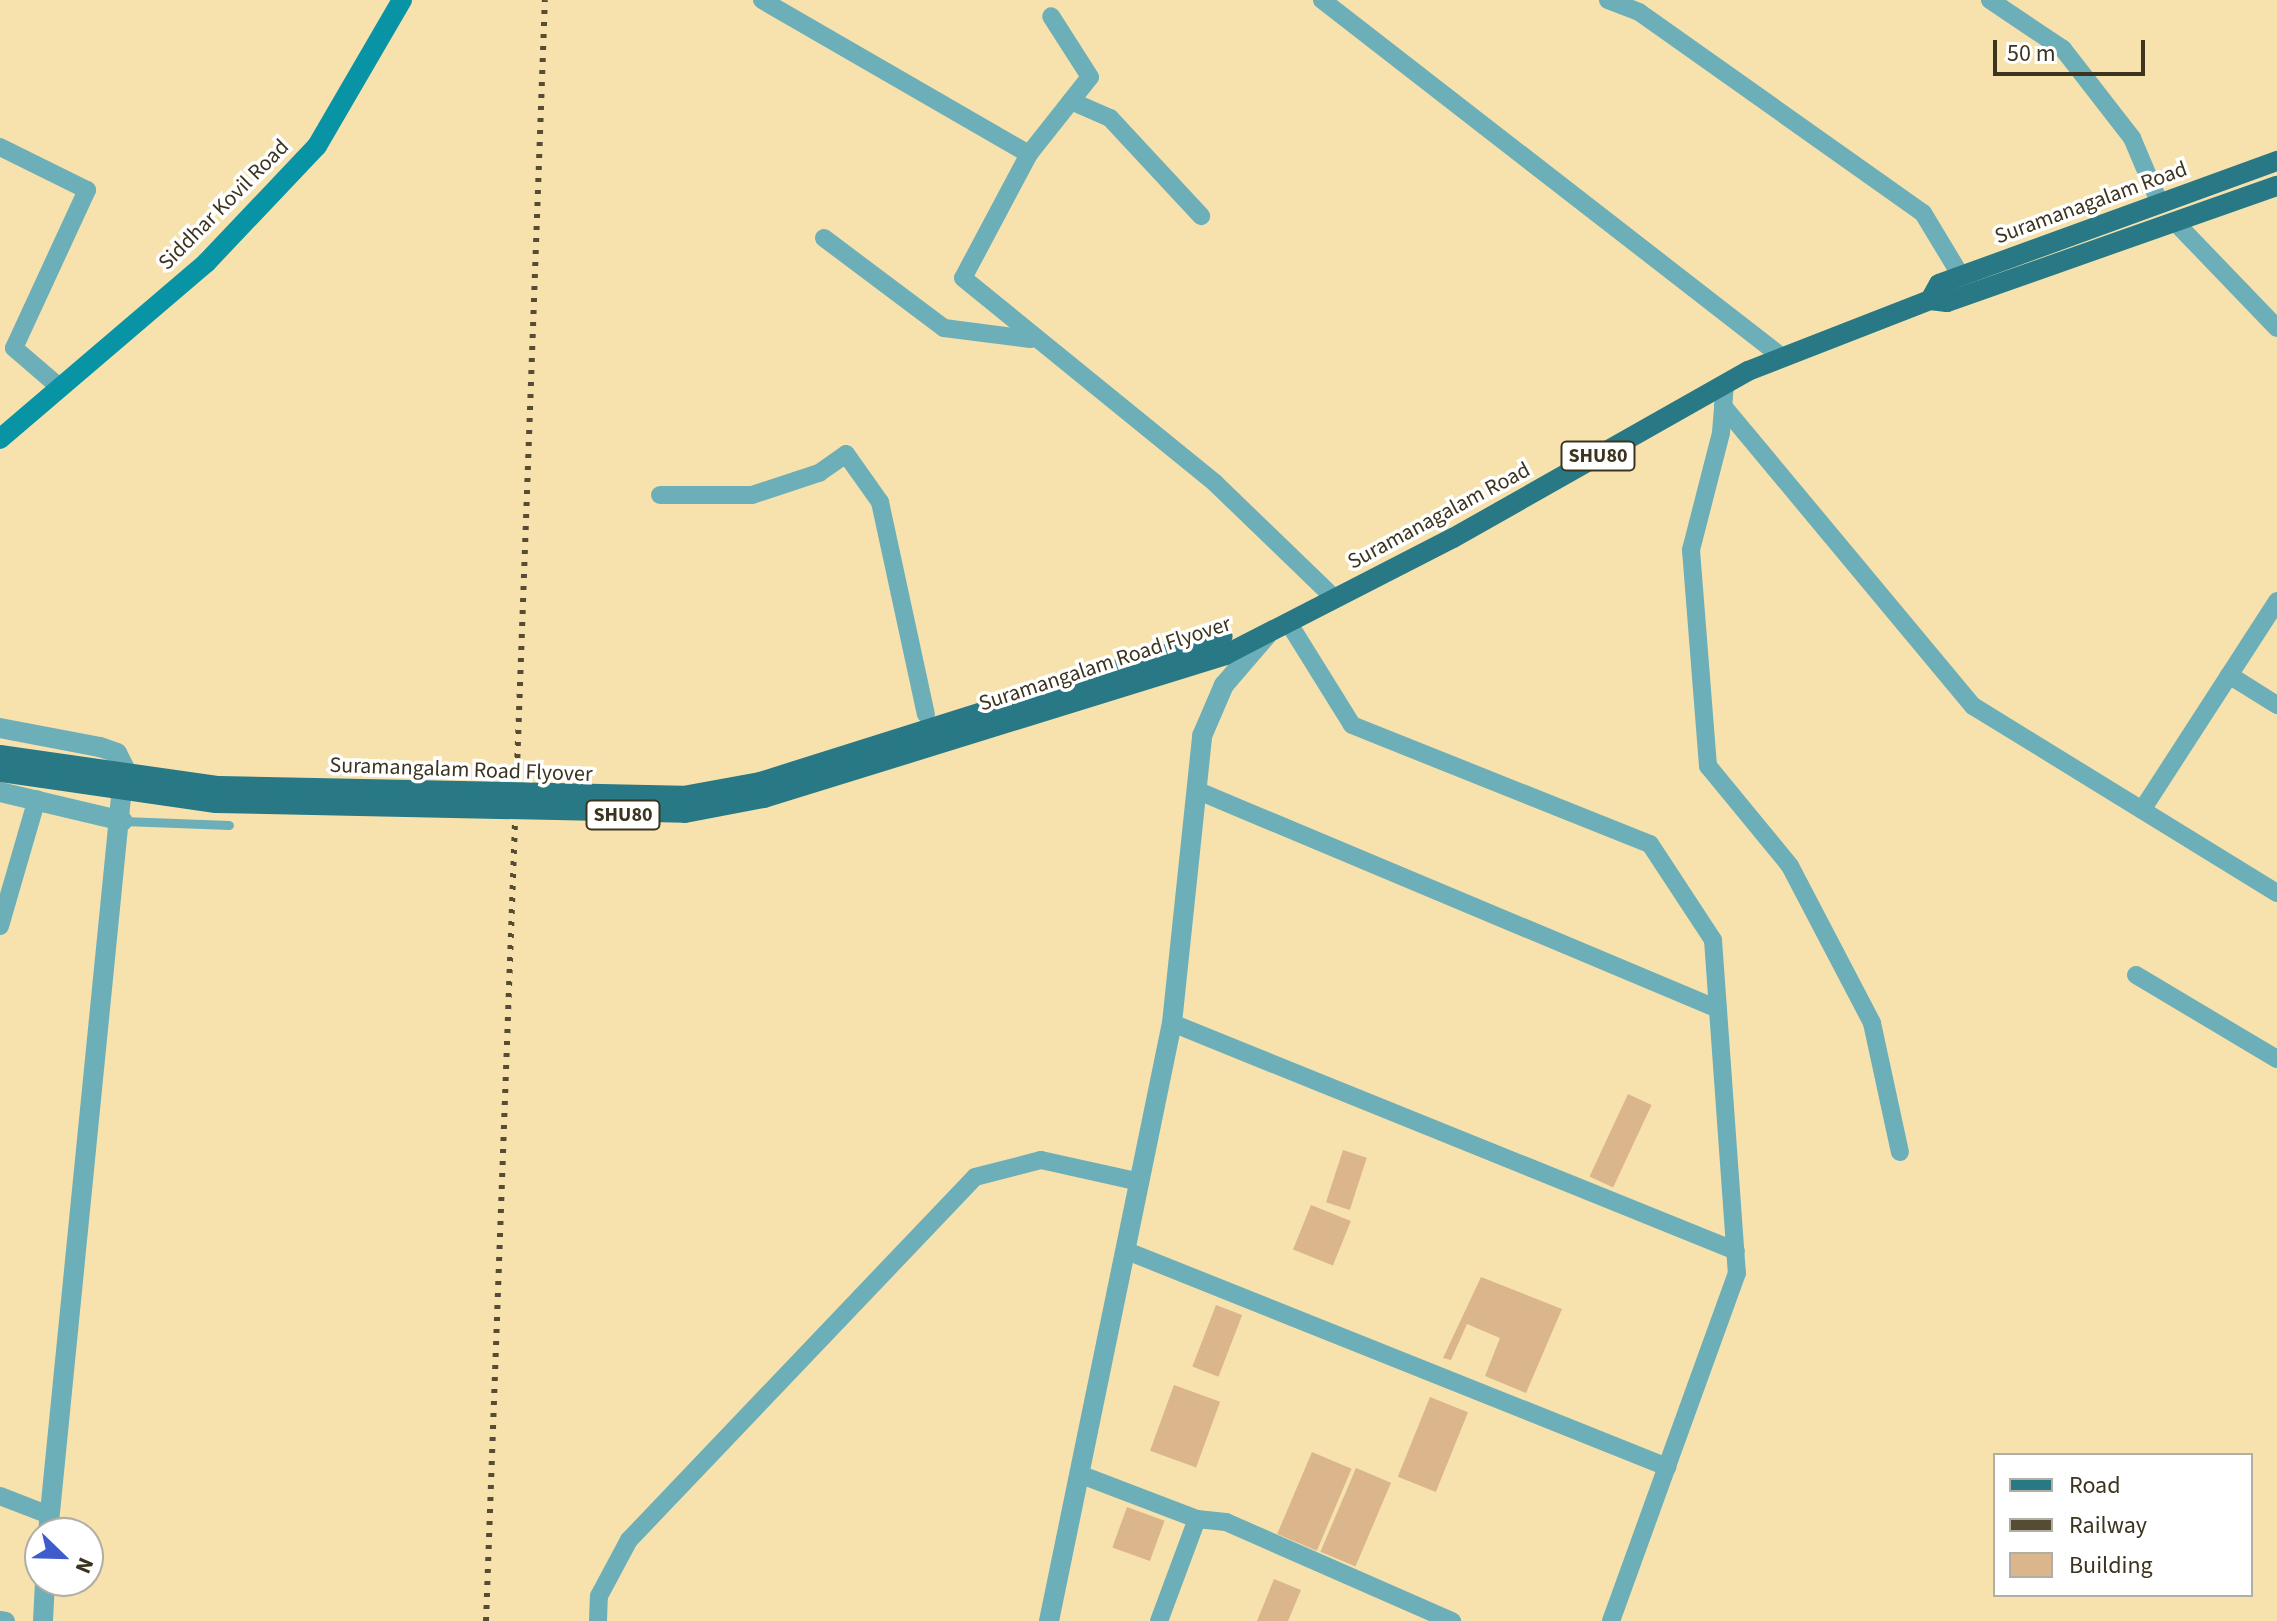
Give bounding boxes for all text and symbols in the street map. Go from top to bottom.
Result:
scale bar [1997,24,2149,74]
text: 50 m [2007,36,2056,71]
street label: Siddhar Kovil Road [153,134,295,276]
street label: Suramanagalam Road [1991,156,2191,250]
road number: SHU80 [1560,440,1636,472]
street label: Suramanagalam Road [1343,457,1535,575]
street label: Suramangalam Road Flyover [976,611,1234,717]
street label: Suramangalam Road Flyover [329,752,593,788]
road number: SHU80 [585,799,661,831]
legend [1993,1453,2253,1597]
text: Road [2069,1468,2121,1503]
text: Railway [2069,1508,2147,1543]
north arrow [24,1517,104,1597]
text: Building [2069,1548,2153,1583]
text: N [67,1553,102,1579]

